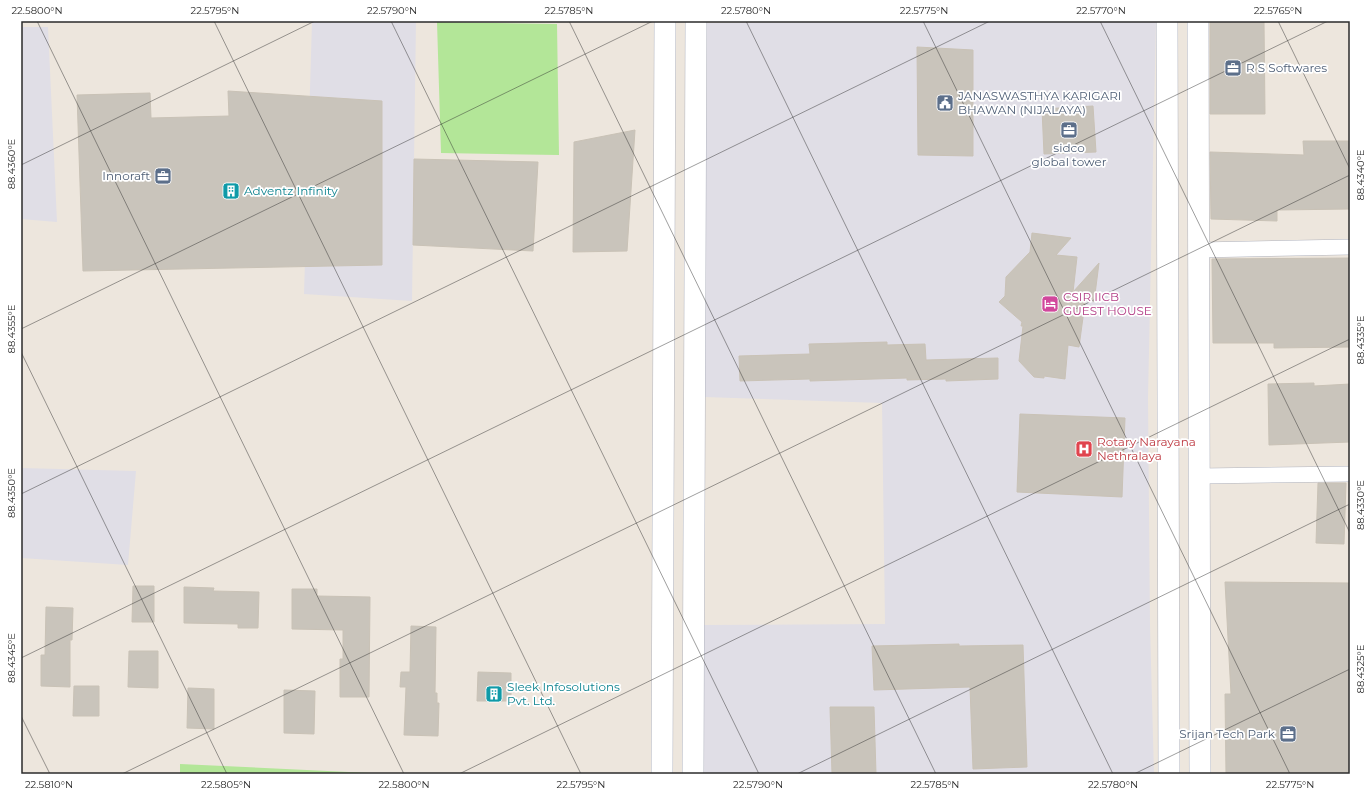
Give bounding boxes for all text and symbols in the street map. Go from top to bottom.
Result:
text: 22.5800°N [11,4,63,17]
text: 22.5795°N [191,4,239,17]
text: 22.5790°N [367,4,417,17]
text: 22.5785°N [544,4,594,17]
text: 22.5780°N [721,4,771,17]
text: 22.5775°N [900,4,948,17]
text: 22.5770°N [1076,4,1126,17]
text: 22.5765°N [1254,4,1302,17]
office icon: R S Softwares [1223,58,1243,78]
place label: R S Softwares [1246,60,1327,75]
place label: JANASWASTHYA KARIGARI BHAWAN (NIJALAYA) [957,88,1122,117]
public building icon: JANASWASTHYA KARIGARI BHAWAN (NIJALAYA) [935,93,955,113]
office icon: sidco global tower [1059,120,1079,140]
text: 88.4360°E [5,138,18,189]
place label: sidco global tower [1032,140,1107,169]
text: 88.4340°E [1354,149,1367,201]
office icon: Innoraft [153,166,173,186]
place label: Innoraft [102,168,150,183]
building icon: Adventz Infinity [221,181,241,201]
place label: Adventz Infinity [244,183,338,198]
place label: CSIR IICB GUEST HOUSE [1063,289,1152,318]
hotel icon: CSIR IICB GUEST HOUSE [1040,294,1060,314]
text: 88.4355°E [5,304,18,353]
text: 88.4335°E [1354,315,1367,364]
place label: Rotary Narayana Nethralaya [1097,434,1196,463]
hospital icon: Rotary Narayana Nethralaya [1074,439,1094,459]
text: 88.4350°E [5,468,18,518]
text: 88.4330°E [1354,480,1367,530]
text: 88.4345°E [5,633,18,683]
text: 88.4325°E [1354,644,1367,693]
place label: Sleek Infosolutions Pvt. Ltd. [507,679,620,708]
building icon: Sleek Infosolutions Pvt. Ltd. [484,684,504,704]
office icon: Srijan Tech Park [1278,724,1298,744]
place label: Srijan Tech Park [1179,726,1276,741]
text: 22.5810°N [25,778,73,791]
text: 22.5805°N [201,778,251,791]
text: 22.5800°N [378,778,430,791]
text: 22.5795°N [557,778,605,791]
text: 22.5790°N [733,778,783,791]
text: 22.5785°N [910,778,960,791]
text: 22.5780°N [1088,778,1138,791]
text: 22.5775°N [1266,778,1314,791]

